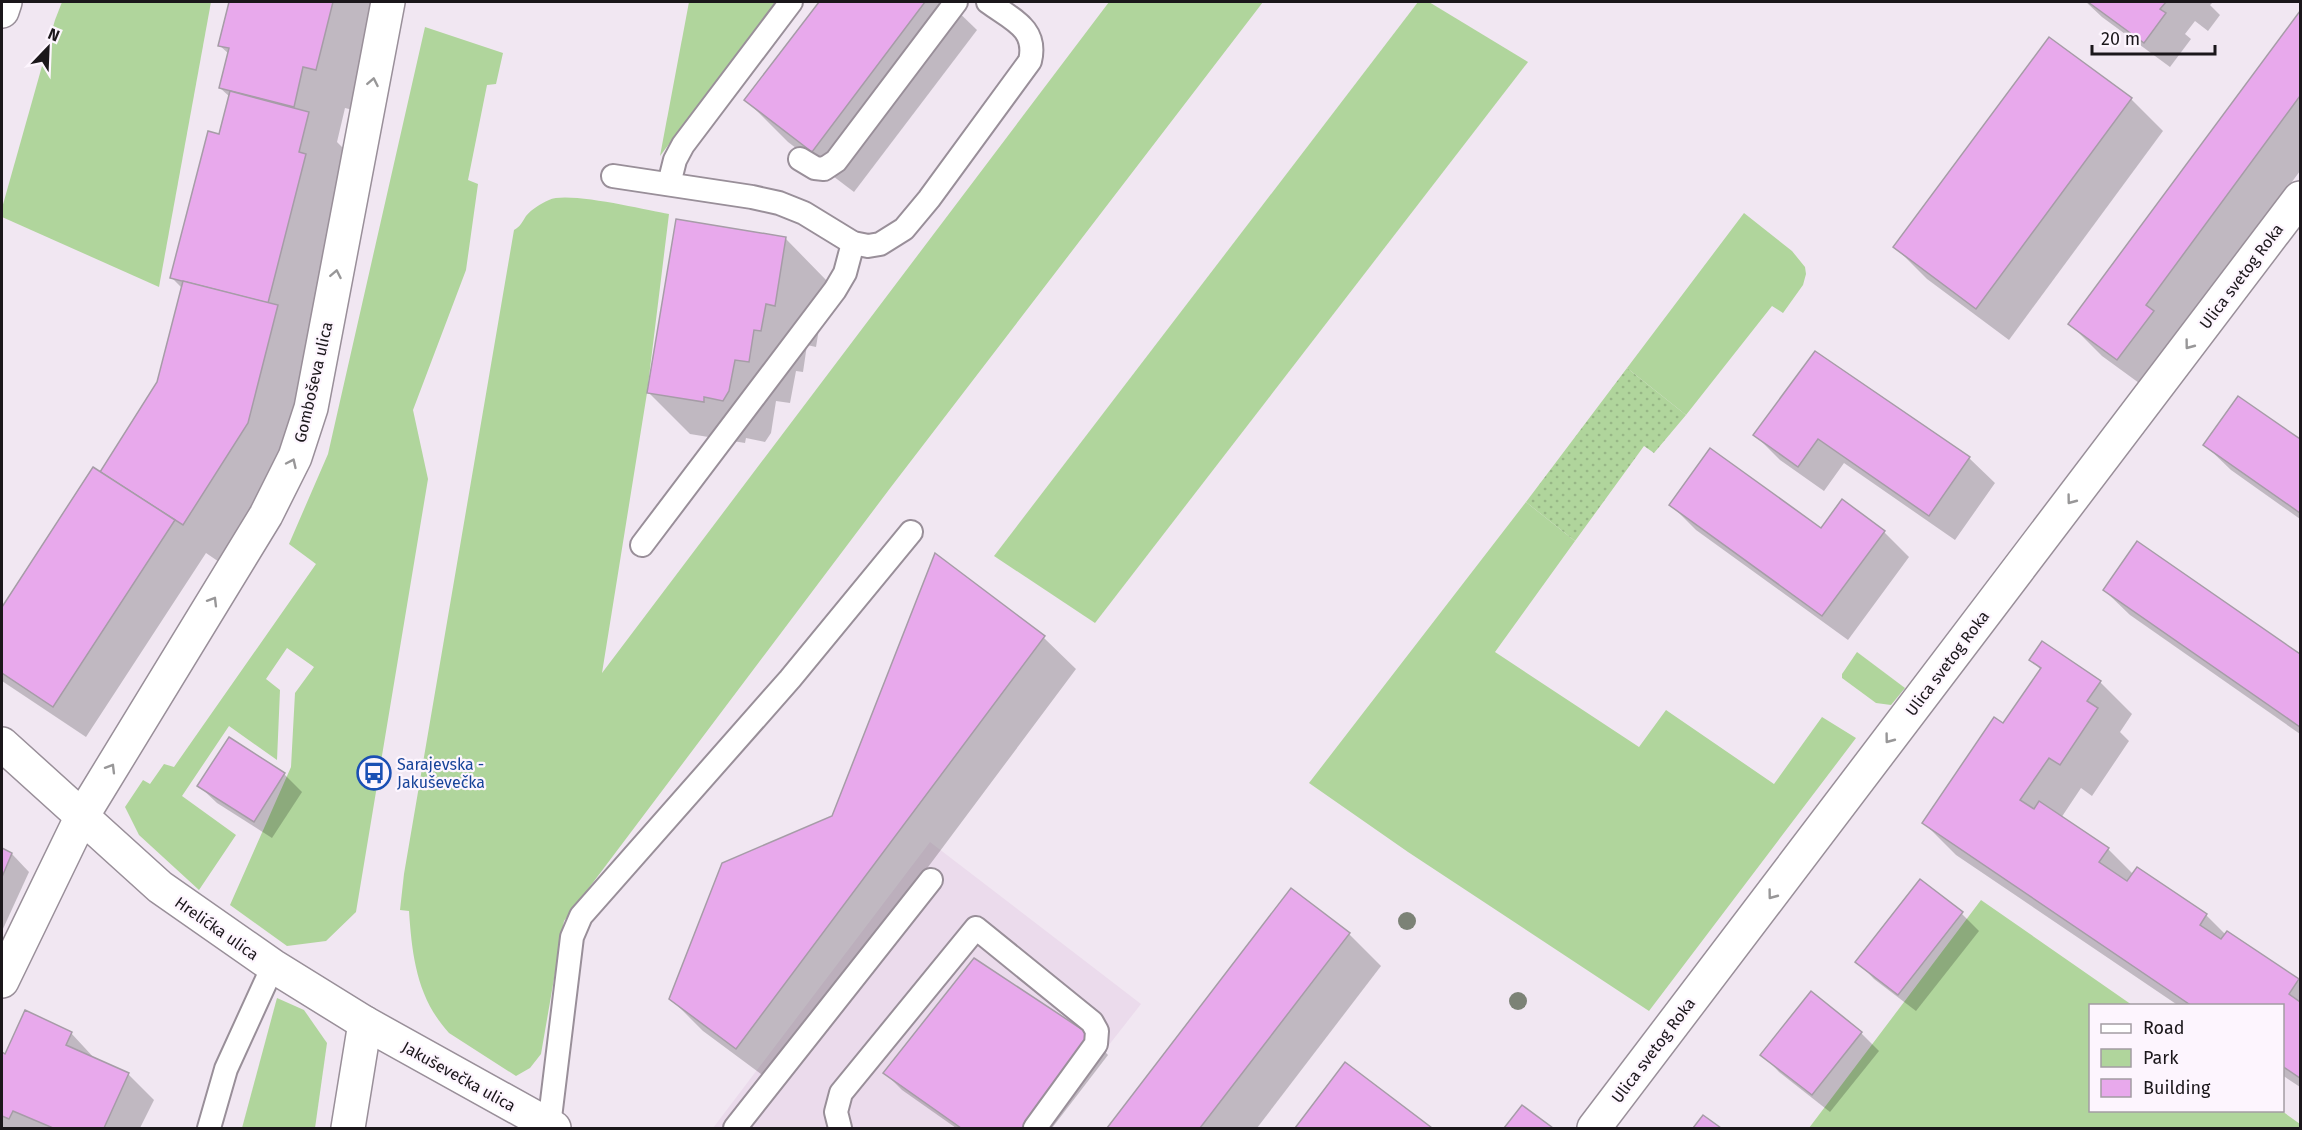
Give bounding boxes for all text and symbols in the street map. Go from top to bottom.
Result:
north arrow [18,18,78,78]
scale bar [2092,18,2215,56]
text: N [45,24,62,45]
text: 20 m [2101,28,2140,50]
one-way arrow [366,77,379,87]
street label: Ulica svetog Roka [2196,220,2287,333]
one-way arrow [329,269,342,279]
street label: Gomboševa ulica [290,320,337,444]
one-way arrow [2185,338,2196,349]
one-way arrow [285,458,297,469]
one-way arrow [2067,494,2078,505]
one-way arrow [206,597,218,607]
street label: Ulica svetog Roka [1902,607,1993,720]
one-way arrow [1886,733,1897,744]
bus stop icon: Sarajevska - Jakuševečka [356,755,392,791]
place label: Sarajevska - Jakuševečka [397,755,485,792]
one-way arrow [104,764,116,774]
one-way arrow [1768,888,1779,899]
street label: Hrelićka ulica [171,893,262,964]
street label: Ulica svetog Roka [1608,994,1699,1107]
legend [2089,1004,2284,1112]
text: Road [2143,1017,2185,1039]
street label: Jakuševečka ulica [399,1037,519,1116]
text: Park [2143,1047,2179,1069]
text: Building [2143,1077,2211,1099]

